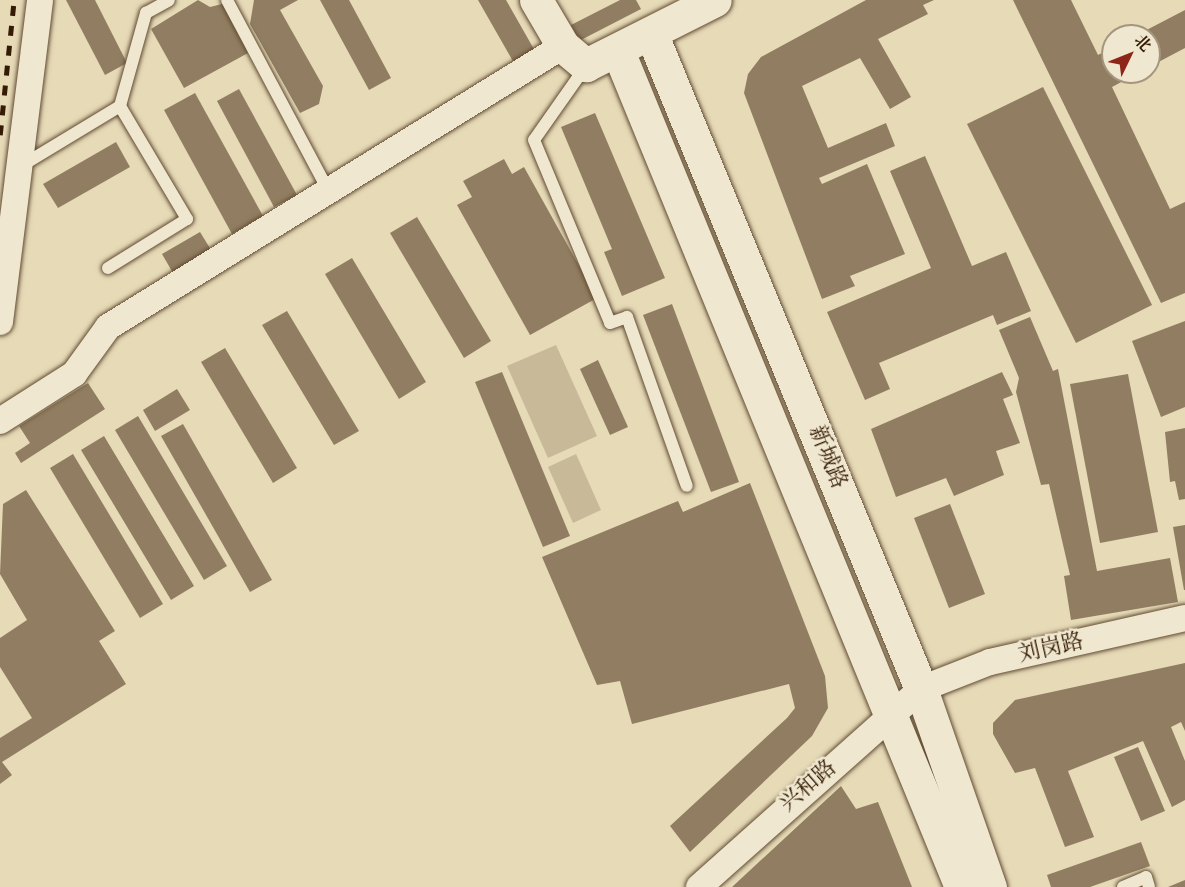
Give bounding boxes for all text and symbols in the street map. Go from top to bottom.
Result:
north arrow [1101,24,1161,84]
text: 北 [1130,30,1155,56]
street label: 新城路 [803,421,853,493]
street label: 刘岗路 [1016,628,1086,668]
street label: 兴和路 [774,754,842,818]

